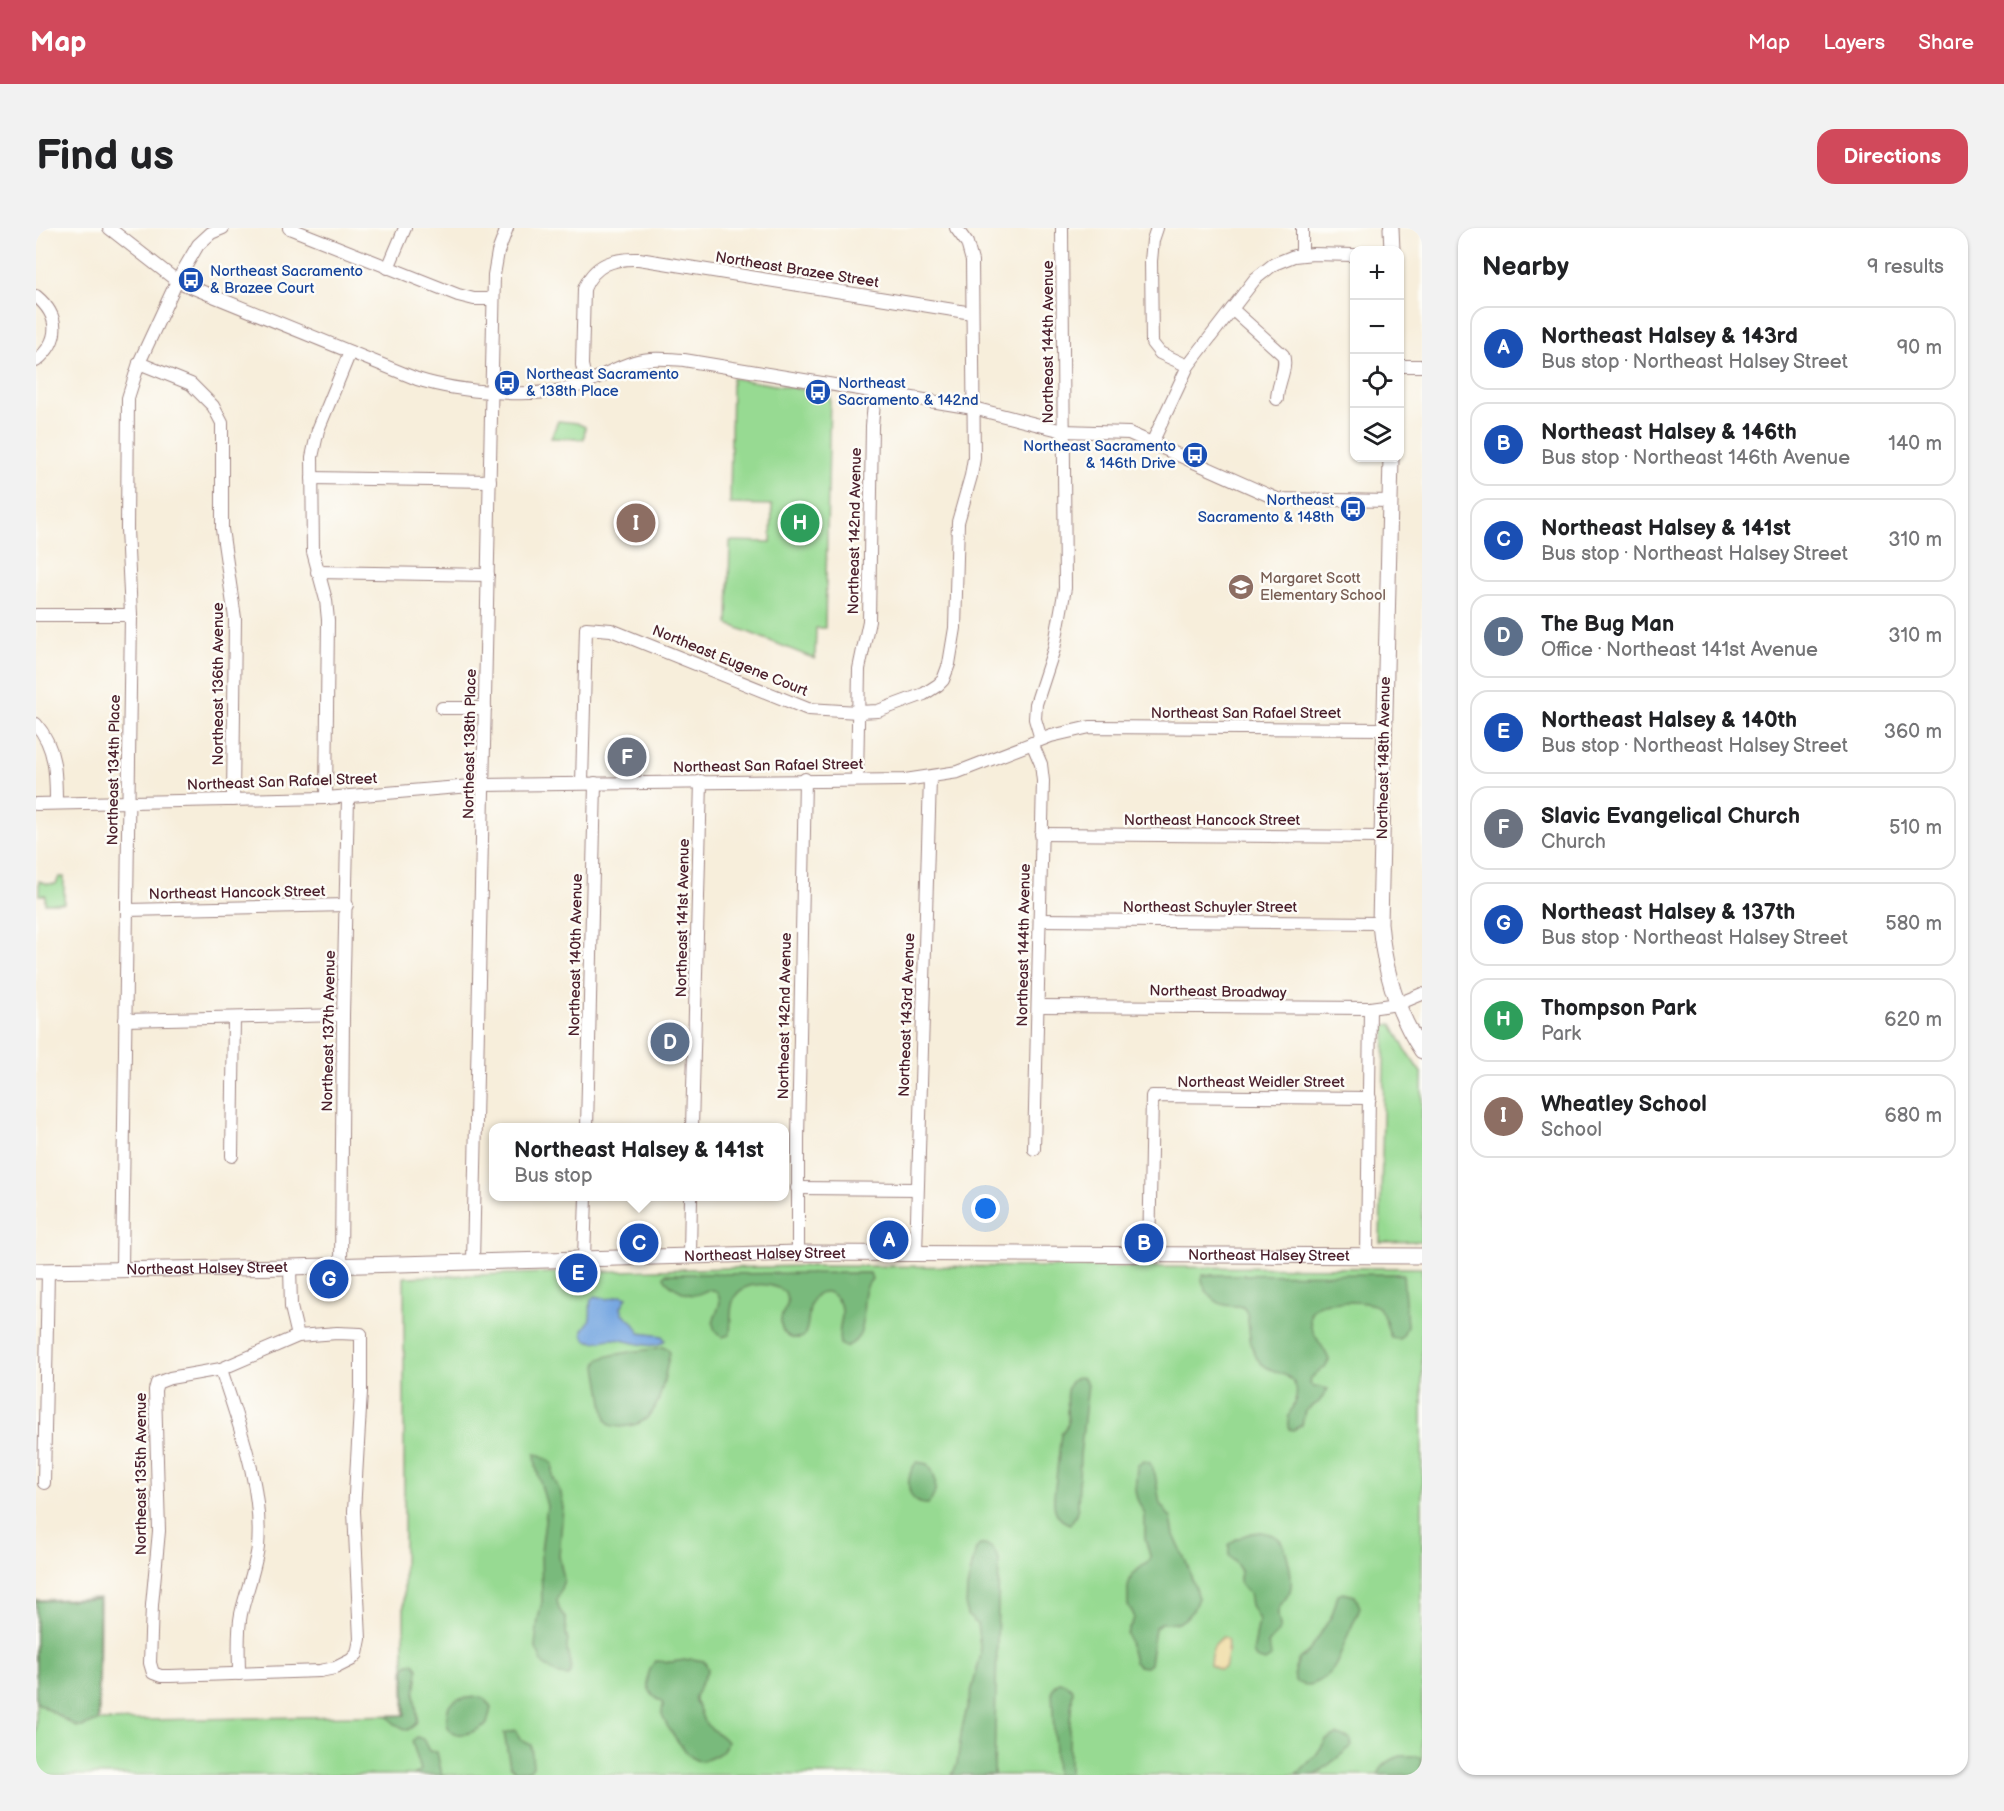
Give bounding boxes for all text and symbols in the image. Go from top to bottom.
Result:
text: Map [30,26,86,59]
text: Map [1748,30,1790,55]
text: Layers [1823,30,1885,55]
text: Share [1918,30,1974,55]
button: Directions [1817,129,1968,184]
text: Find us [36,131,174,182]
map controls [1350,246,1404,462]
button: + [1350,246,1404,300]
street label: Northeast Brazee Street [714,248,881,292]
text: Nearby [1482,252,1569,283]
text: 9 results [1867,255,1944,279]
street label: Northeast 144th Avenue [1039,260,1058,424]
place label: Northeast Sacramento & Brazee Court [210,262,363,298]
bus stop icon: Northeast Sacramento & Brazee Court [176,265,206,295]
button: − [1350,300,1404,354]
text: Northeast Halsey & 143rd [1541,323,1798,350]
text: A [1497,336,1510,360]
text: 90 m [1897,336,1942,360]
text: Bus stop · Northeast Halsey Street [1541,350,1848,374]
button: locate [1350,354,1404,408]
place label: Northeast Sacramento & 138th Place [526,365,679,401]
bus stop icon: Northeast Sacramento & 138th Place [492,368,522,398]
place label: Northeast Sacramento & 142nd [838,374,979,410]
bus stop icon: Northeast Sacramento & 142nd [803,377,833,407]
button: layers [1350,408,1404,462]
text: Northeast Halsey & 146th [1541,419,1797,446]
text: B [1496,432,1511,456]
text: 140 m [1888,432,1942,456]
place label: Northeast Sacramento & 146th Drive [1023,437,1176,473]
bus stop icon: Northeast Sacramento & 146th Drive [1180,440,1210,470]
text: Bus stop · Northeast 146th Avenue [1541,446,1850,470]
street label: Northeast 142nd Avenue [844,447,866,615]
place label: Northeast Sacramento & 148th [1198,491,1334,527]
bus stop icon: Northeast Sacramento & 148th [1338,494,1368,524]
pin: I [616,500,656,546]
pin: H [780,500,819,546]
text: Northeast Halsey & 141st [1541,515,1791,542]
text: C [1496,528,1511,552]
text: 310 m [1888,528,1942,552]
text: Bus stop · Northeast Halsey Street [1541,542,1848,566]
place label: Margaret Scott Elementary School [1260,569,1386,605]
school or university icon: Margaret Scott Elementary School [1226,572,1256,602]
street label: Northeast 136th Avenue [209,602,228,766]
text: The Bug Man [1541,611,1674,638]
street label: Northeast Eugene Court [649,621,811,701]
text: D [1497,624,1510,648]
text: 310 m [1888,624,1942,648]
text: Office · Northeast 141st Avenue [1541,638,1818,662]
street label: Northeast 138th Place [459,668,481,819]
street label: Northeast 148th Avenue [1373,676,1395,840]
street label: Northeast 134th Place [103,694,125,846]
street label: Northeast San Rafael Street [1151,704,1342,723]
text: Northeast Halsey & 140th [1541,707,1797,734]
text: E [1497,720,1510,744]
text: 360 m [1884,720,1942,744]
pin: F [608,734,646,780]
text: Bus stop · Northeast Halsey Street [1541,734,1848,758]
street label: Northeast San Rafael Street [673,755,864,777]
street label: Northeast San Rafael Street [187,769,378,795]
text: Slavic Evangelical Church [1541,803,1800,830]
street label: Northeast Hancock Street [1124,811,1301,830]
text: F [1497,816,1510,840]
text: 510 m [1889,816,1942,840]
text: Church [1541,830,1606,854]
street label: Northeast 141st Avenue [672,838,694,998]
street label: Northeast 144th Avenue [1013,863,1035,1027]
street label: Northeast 140th Avenue [565,873,587,1037]
street label: Northeast Hancock Street [149,882,326,904]
street label: Northeast Schuyler Street [1123,898,1298,917]
text: Northeast Halsey & 137th [1541,899,1795,926]
text: G [1496,912,1511,936]
text: 580 m [1885,912,1942,936]
text: Bus stop · Northeast Halsey Street [1541,926,1848,950]
street label: Northeast 142nd Avenue [774,932,796,1100]
street label: Northeast 143rd Avenue [895,933,919,1097]
street label: Northeast 137th Avenue [318,950,340,1112]
street label: Northeast Broadway [1149,981,1287,1003]
text: Thompson Park [1541,995,1697,1022]
text: H [1496,1008,1511,1032]
text: 620 m [1884,1008,1942,1032]
pin: D [650,1020,690,1064]
text: Park [1541,1022,1581,1046]
street label: Northeast Weidler Street [1177,1073,1345,1092]
text: Wheatley School [1541,1091,1707,1118]
text: I [1500,1104,1507,1128]
text: 680 m [1884,1104,1942,1128]
text: School [1541,1118,1602,1142]
popup [489,1123,789,1201]
text: Northeast Halsey & 141st [514,1137,764,1164]
text: Bus stop [514,1164,593,1188]
your location [971,1194,1000,1223]
pin: A [870,1218,908,1262]
pin: C [620,1220,658,1266]
pin: B [1124,1220,1164,1266]
street label: Northeast Halsey Street [684,1243,846,1266]
street label: Northeast Halsey Street [1188,1245,1350,1265]
pin: E [558,1250,598,1296]
pin: G [310,1256,348,1302]
street label: Northeast Halsey Street [126,1258,288,1279]
street label: Northeast 135th Avenue [132,1393,151,1555]

